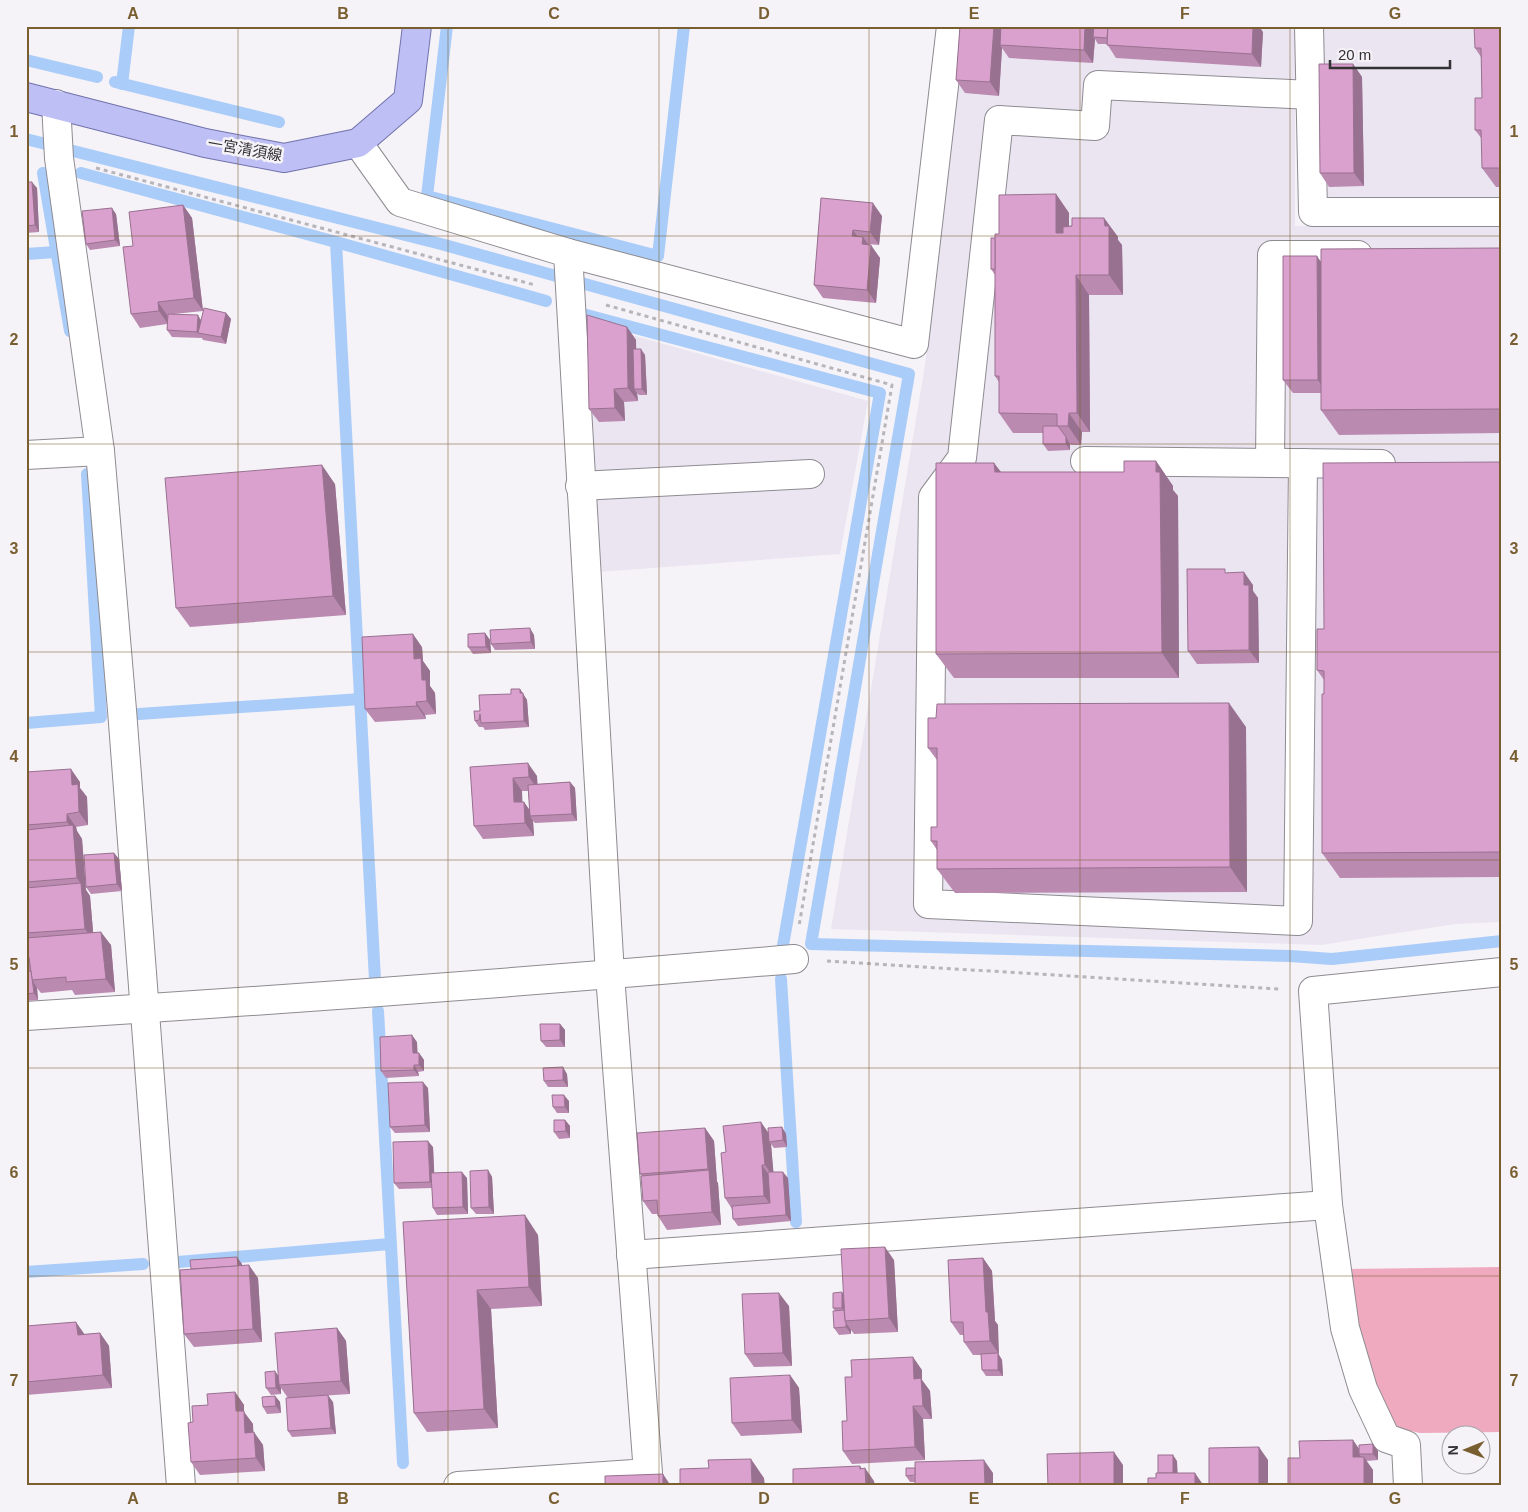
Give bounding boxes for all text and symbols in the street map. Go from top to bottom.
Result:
text: A [127,5,139,22]
text: B [337,5,349,22]
text: C [548,5,560,22]
text: D [758,5,770,22]
text: E [969,5,980,22]
text: F [1180,5,1190,22]
text: G [1389,5,1401,22]
scale bar [1330,38,1450,70]
text: 20 m [1338,46,1371,63]
text: 1 [10,123,19,140]
text: 1 [1510,123,1519,140]
street label: 一宮清須線 [207,134,283,164]
text: 2 [10,331,19,348]
text: 2 [1510,331,1519,348]
text: 3 [10,540,19,557]
text: 3 [1510,540,1519,557]
text: 4 [10,748,19,765]
text: 4 [1510,748,1519,765]
text: 5 [10,956,19,973]
text: 5 [1510,956,1519,973]
text: 6 [10,1164,19,1181]
text: 6 [1510,1164,1519,1181]
text: 7 [10,1372,19,1389]
text: 7 [1510,1372,1519,1389]
north arrow [1440,1424,1490,1474]
text: N [1445,1445,1461,1455]
text: A [127,1490,139,1507]
text: B [337,1490,349,1507]
text: C [548,1490,560,1507]
text: D [758,1490,770,1507]
text: E [969,1490,980,1507]
text: F [1180,1490,1190,1507]
text: G [1389,1490,1401,1507]

